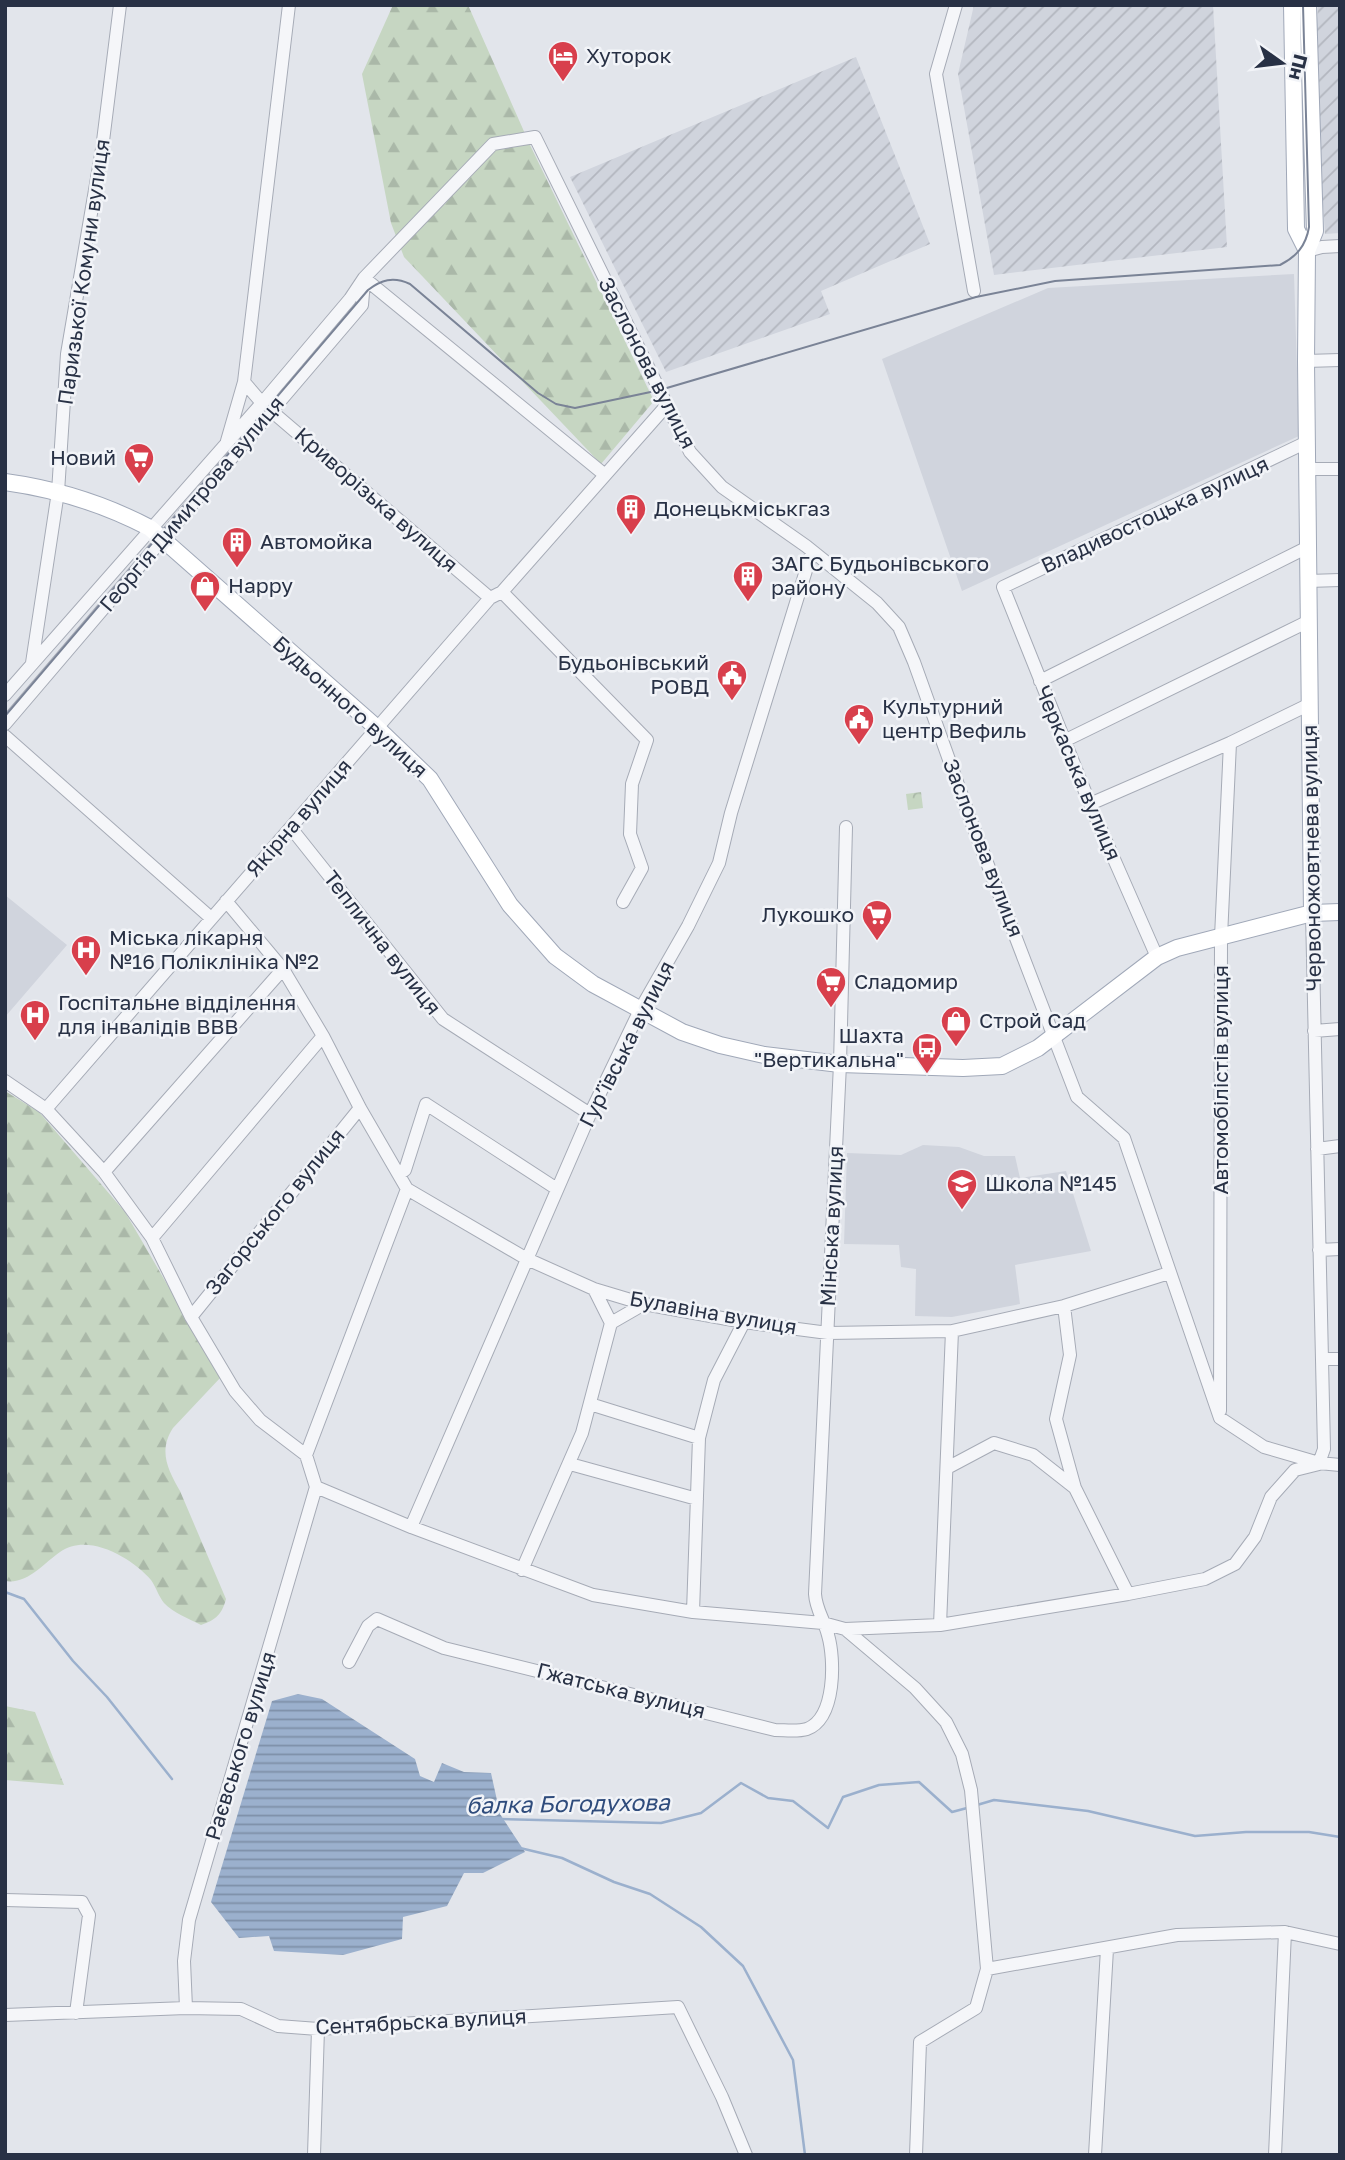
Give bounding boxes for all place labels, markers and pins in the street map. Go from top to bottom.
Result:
hotel icon: Хуторок [546,39,580,83]
place label: Хуторок [586,42,671,68]
supermarket icon: Новий [122,441,156,485]
place label: Новий [50,444,116,470]
building icon: Донецькміськгаз [614,492,648,536]
place label: Донецькміськгаз [654,495,830,521]
building icon: Автомойка [220,525,254,569]
place label: Автомойка [260,528,373,554]
place label: ЗАГС Будьонівського району [771,550,989,600]
building icon: ЗАГС Будьонівського району [731,559,765,603]
shop icon: Happy [188,569,222,613]
place label: Happy [228,572,293,598]
place label: Будьонівський РОВД [558,649,709,699]
public building icon: Будьонівський РОВД [715,658,749,702]
place label: Культурний центр Вефиль [882,693,1026,743]
public building icon: Культурний центр Вефиль [842,702,876,746]
supermarket icon: Лукошко [860,898,894,942]
place label: Лукошко [762,901,854,927]
place label: Міська лікарня №16 Поліклініка №2 [109,924,319,974]
hospital icon: Міська лікарня №16 Поліклініка №2 [69,933,103,977]
supermarket icon: Сладомир [814,965,848,1009]
place label: Сладомир [854,968,958,994]
place label: Госпітальне відділення для інвалідів ВВВ [58,989,296,1039]
hospital icon: Госпітальне відділення для інвалідів ВВВ [18,998,52,1042]
shop icon: Строй Сад [939,1004,973,1048]
place label: Строй Сад [979,1007,1086,1033]
place label: Шахта "Вертикальна" [754,1022,904,1072]
bus stop icon: Шахта "Вертикальна" [910,1031,944,1075]
school or university icon: Школа №145 [945,1167,979,1211]
place label: Школа №145 [985,1170,1117,1196]

